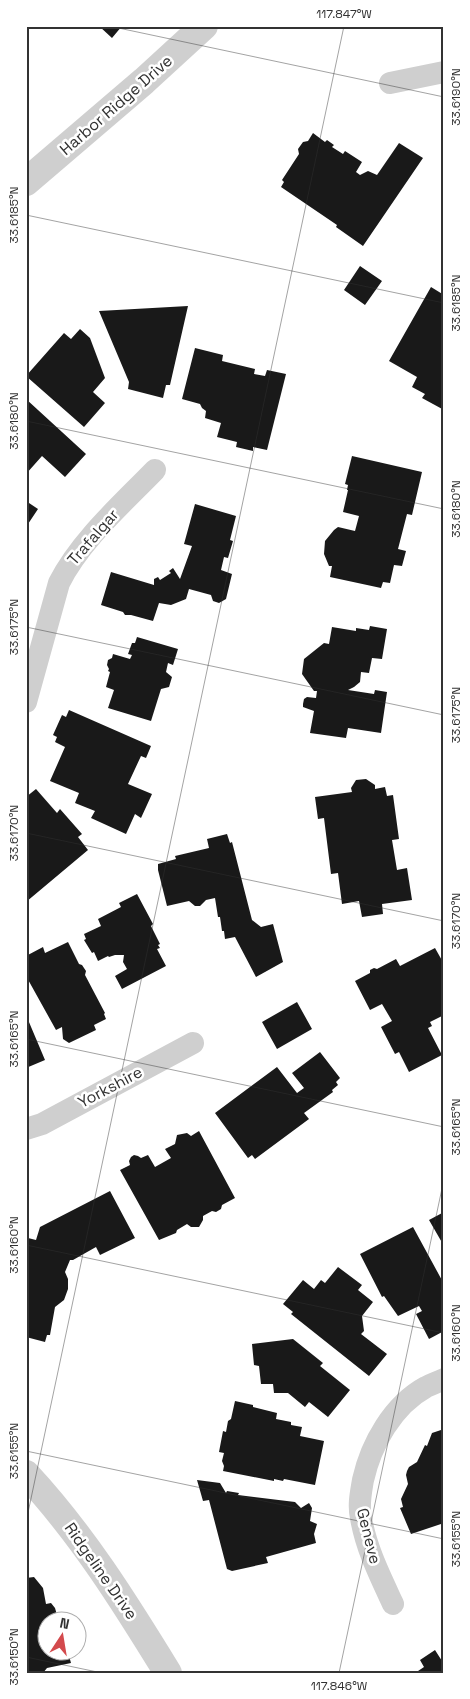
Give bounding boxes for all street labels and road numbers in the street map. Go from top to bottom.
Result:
street label: Harbor Ridge Drive [55,50,177,160]
street label: Trafalgar [63,504,123,570]
street label: Yorkshire [74,1061,146,1113]
street label: Geneve [352,1506,386,1566]
street label: Ridgeline Drive [60,1518,142,1624]

